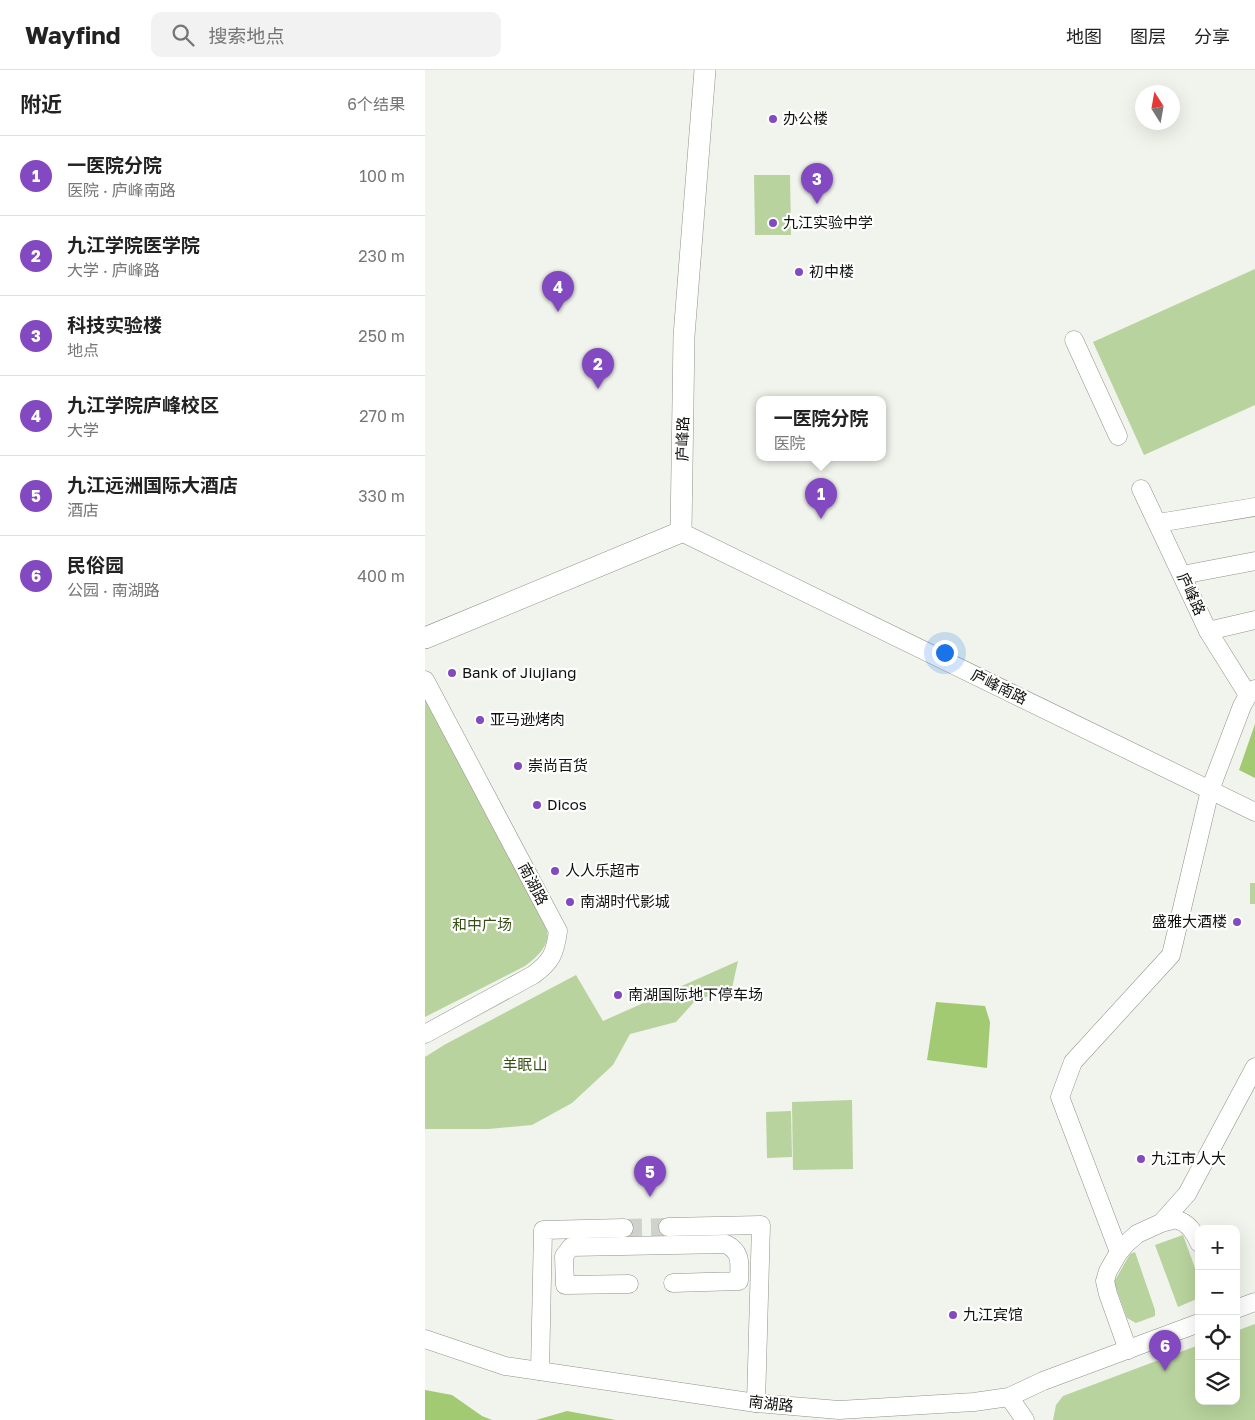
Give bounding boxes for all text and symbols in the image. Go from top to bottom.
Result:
search box [151,12,501,57]
text: Wayfind [25,20,121,49]
icon: search [169,21,197,49]
text: 搜索地点 [209,24,285,47]
text: 地图 [1066,25,1102,47]
text: 图层 [1130,25,1166,47]
text: 分享 [1194,25,1230,47]
north arrow [1135,85,1180,130]
text: 附近 [20,91,62,117]
text: 6个结果 [347,94,405,114]
place label: 办公楼 [783,109,828,127]
marker: 办公楼 [767,113,779,125]
text: 一医院分院 [67,153,162,176]
pin: 3 [801,163,833,204]
text: 1 [32,166,40,186]
text: 100 m [359,166,405,186]
text: 医院 · 庐峰南路 [67,180,176,200]
place label: 九江实验中学 [783,213,873,231]
marker: 九江实验中学 [767,217,779,229]
text: 九江学院医学院 [67,233,200,256]
text: 2 [31,246,41,266]
text: 230 m [358,246,405,266]
text: 大学 · 庐峰路 [67,260,160,280]
place label: 初中楼 [809,262,854,280]
marker: 初中楼 [793,266,805,278]
pin: 4 [542,271,574,312]
text: 科技实验楼 [67,313,162,336]
text: 3 [31,326,41,346]
text: 250 m [358,326,405,346]
text: 地点 [67,340,99,360]
pin: 2 [582,348,614,389]
text: 九江学院庐峰校区 [67,393,219,416]
popup [756,396,886,461]
text: 4 [31,406,41,426]
text: 270 m [359,406,405,426]
text: 一医院分院 [773,406,869,429]
street label: 庐峰路 [673,416,691,462]
text: 大学 [67,420,99,440]
text: 医院 [773,433,806,453]
text: 九江远洲国际大酒店 [67,473,238,496]
pin: 1 [805,478,837,519]
text: 5 [31,486,41,506]
text: 330 m [358,486,405,506]
text: 酒店 [67,500,99,520]
text: 民俗园 [67,553,124,576]
text: 6 [31,566,41,586]
text: 400 m [357,566,405,586]
street label: 庐峰路 [1174,569,1210,618]
text: 公园 · 南湖路 [67,580,160,600]
your location [932,640,958,666]
place label: Bank of Jiujiang [462,663,576,681]
street label: 庐峰南路 [969,665,1030,707]
marker: Bank of Jiujiang [446,667,458,679]
place label: 亚马逊烤肉 [490,710,565,728]
marker: 亚马逊烤肉 [474,714,486,726]
place label: 崇尚百货 [528,756,588,774]
marker: 崇尚百货 [512,760,524,772]
place label: Dicos [547,795,587,813]
marker: Dicos [531,799,543,811]
street label: 南湖路 [515,859,552,908]
place label: 人人乐超市 [565,861,640,879]
marker: 人人乐超市 [549,865,561,877]
place label: 南湖时代影城 [580,892,670,910]
marker: 南湖时代影城 [564,896,576,908]
place label: 盛雅大酒楼 [1152,912,1227,930]
park label: 和中广场 [452,915,512,933]
marker: 盛雅大酒楼 [1231,916,1243,928]
place label: 南湖国际地下停车场 [628,985,763,1003]
marker: 南湖国际地下停车场 [612,989,624,1001]
park label: 羊眠山 [502,1055,548,1073]
place label: 九江市人大 [1151,1149,1226,1167]
marker: 九江市人大 [1135,1153,1147,1165]
pin: 5 [634,1156,666,1197]
map controls [1195,1225,1240,1405]
button: + [1195,1225,1240,1270]
button: − [1195,1270,1240,1315]
place label: 九江宾馆 [963,1305,1023,1323]
marker: 九江宾馆 [947,1309,959,1321]
button: locate [1195,1315,1240,1360]
pin: 6 [1149,1330,1181,1371]
button: layers [1195,1360,1240,1405]
street label: 南湖路 [748,1392,794,1414]

